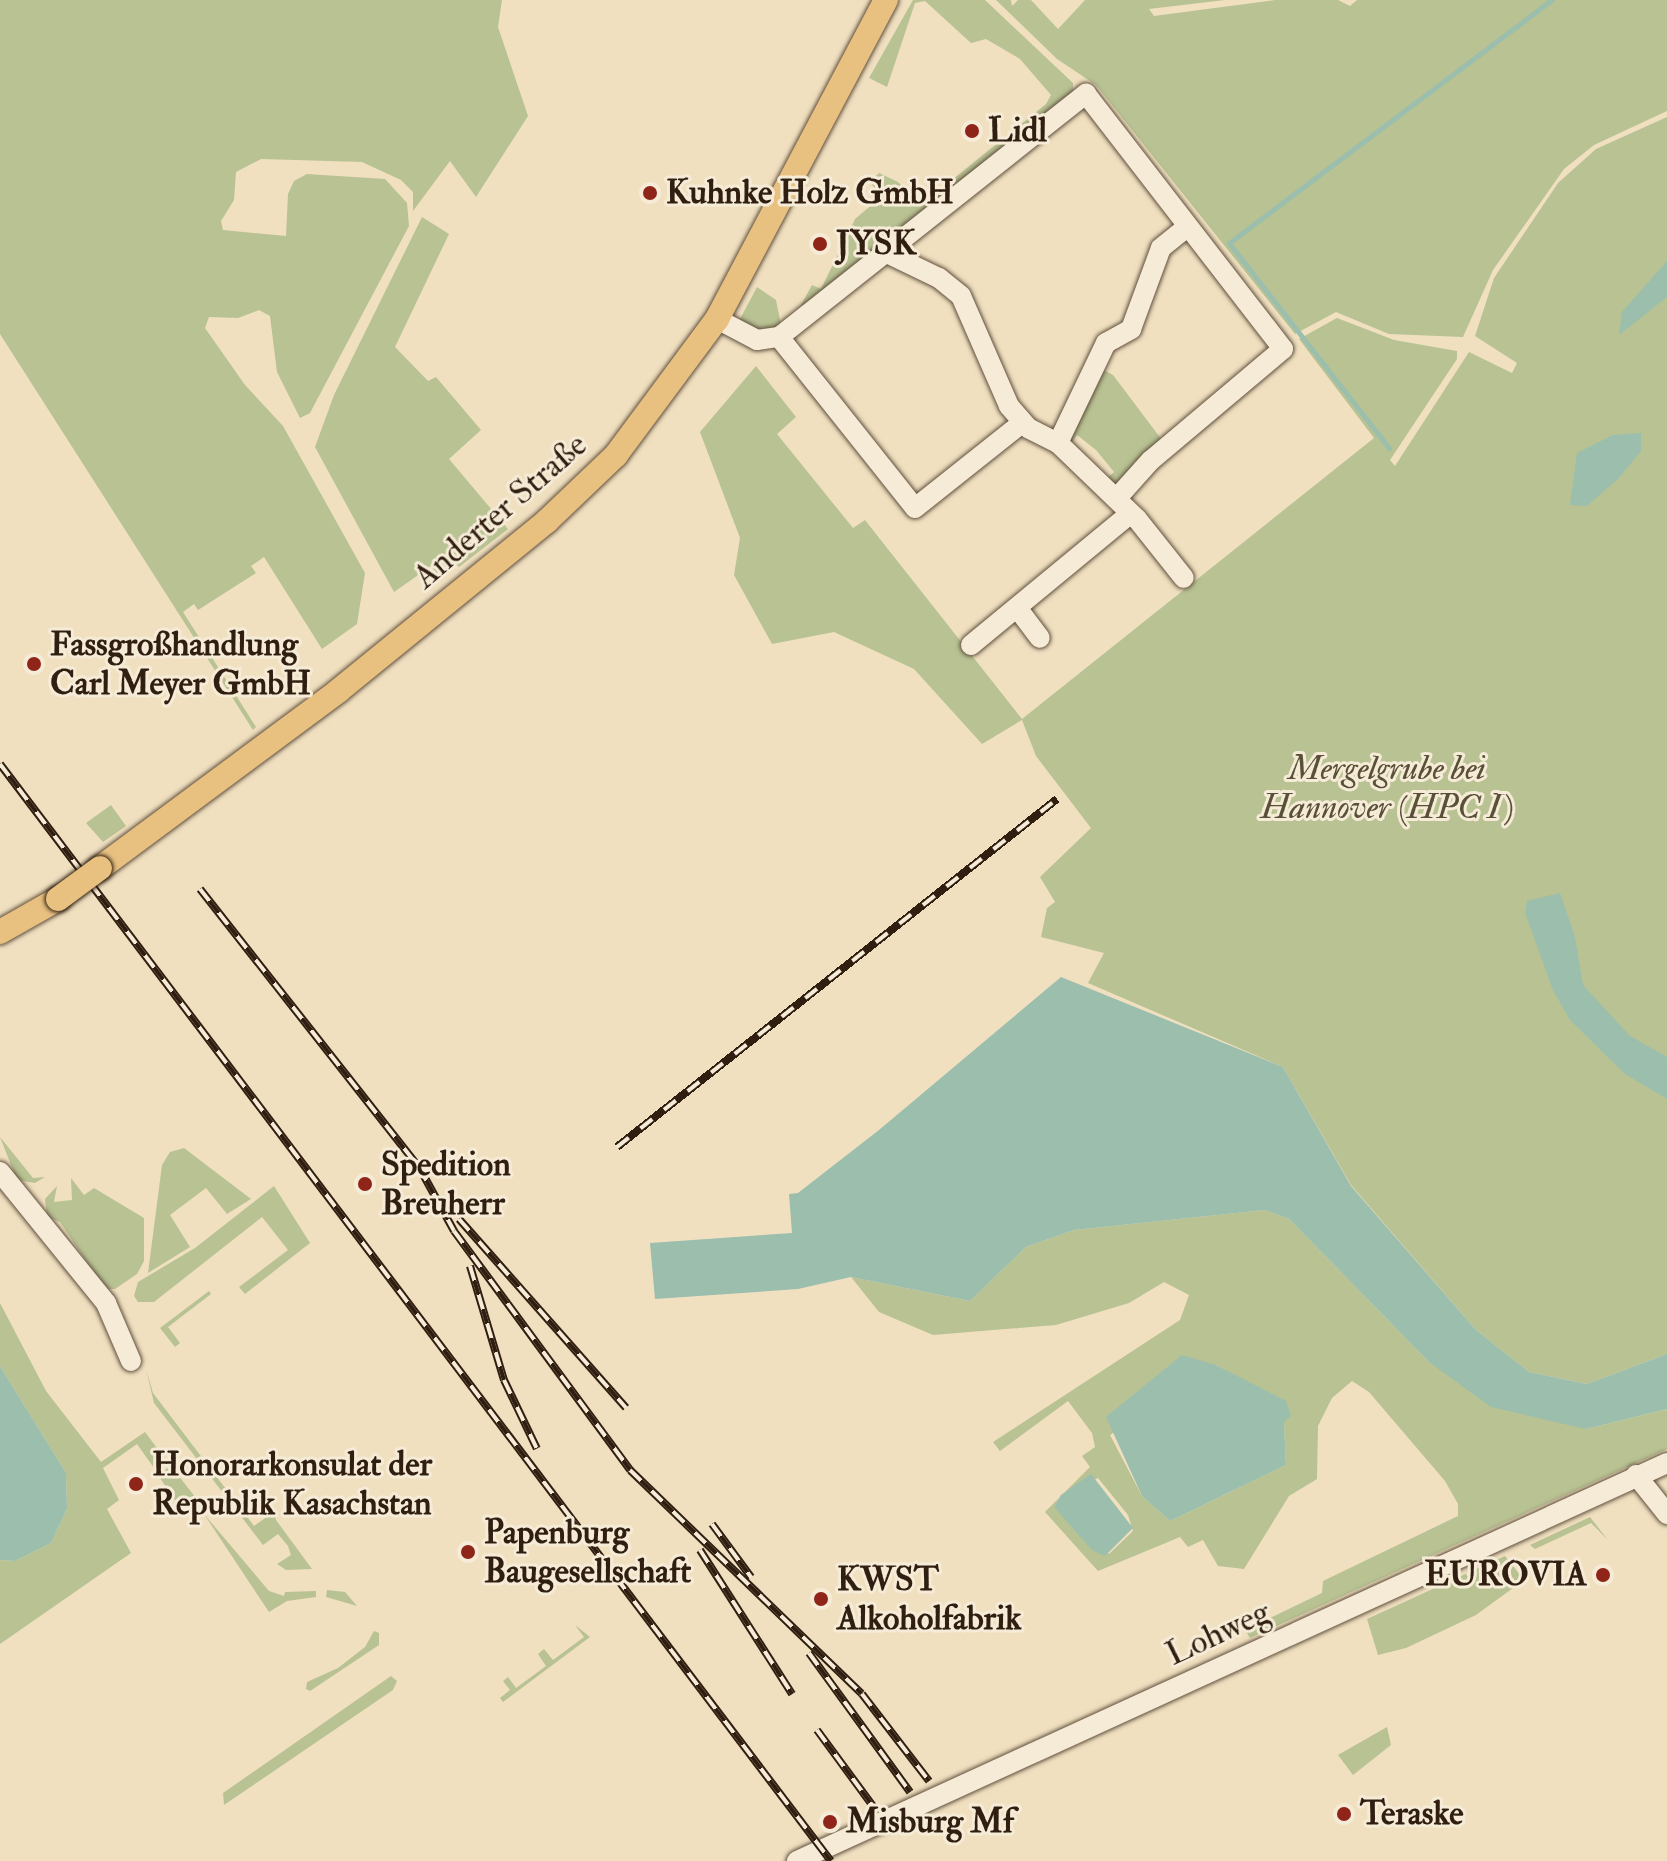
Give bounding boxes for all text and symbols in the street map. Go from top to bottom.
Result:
place label: Lidl [988,111,1047,151]
marker: Lidl [963,122,981,140]
place label: Kuhnke Holz GmbH [666,173,954,213]
marker: Kuhnke Holz GmbH [641,184,659,202]
place label: JYSK [836,224,916,264]
marker: JYSK [811,235,829,253]
street label: Anderter Straße [405,424,595,598]
place label: Fassgroßhandlung Carl Meyer GmbH [50,624,311,704]
marker: Fassgroßhandlung Carl Meyer GmbH [25,655,43,673]
park label: Mergelgrube bei Hannover (HPC I) [1261,748,1513,828]
place label: Spedition Breuherr [381,1144,511,1224]
marker: Spedition Breuherr [356,1175,374,1193]
place label: Honorarkonsulat der Republik Kasachstan [152,1444,432,1524]
marker: Honorarkonsulat der Republik Kasachstan [127,1475,145,1493]
place label: Papenburg Baugesellschaft [484,1512,691,1592]
marker: Papenburg Baugesellschaft [459,1543,477,1561]
place label: EUROVIA [1424,1555,1587,1595]
place label: KWST Alkoholfabrik [837,1559,1021,1638]
marker: EUROVIA [1594,1566,1612,1584]
marker: KWST Alkoholfabrik [812,1590,830,1608]
street label: Lohweg [1159,1591,1277,1675]
place label: Teraske [1360,1794,1463,1834]
place label: Misburg Mf [846,1802,1014,1842]
marker: Teraske [1335,1805,1353,1823]
marker: Misburg Mf [821,1813,839,1831]

